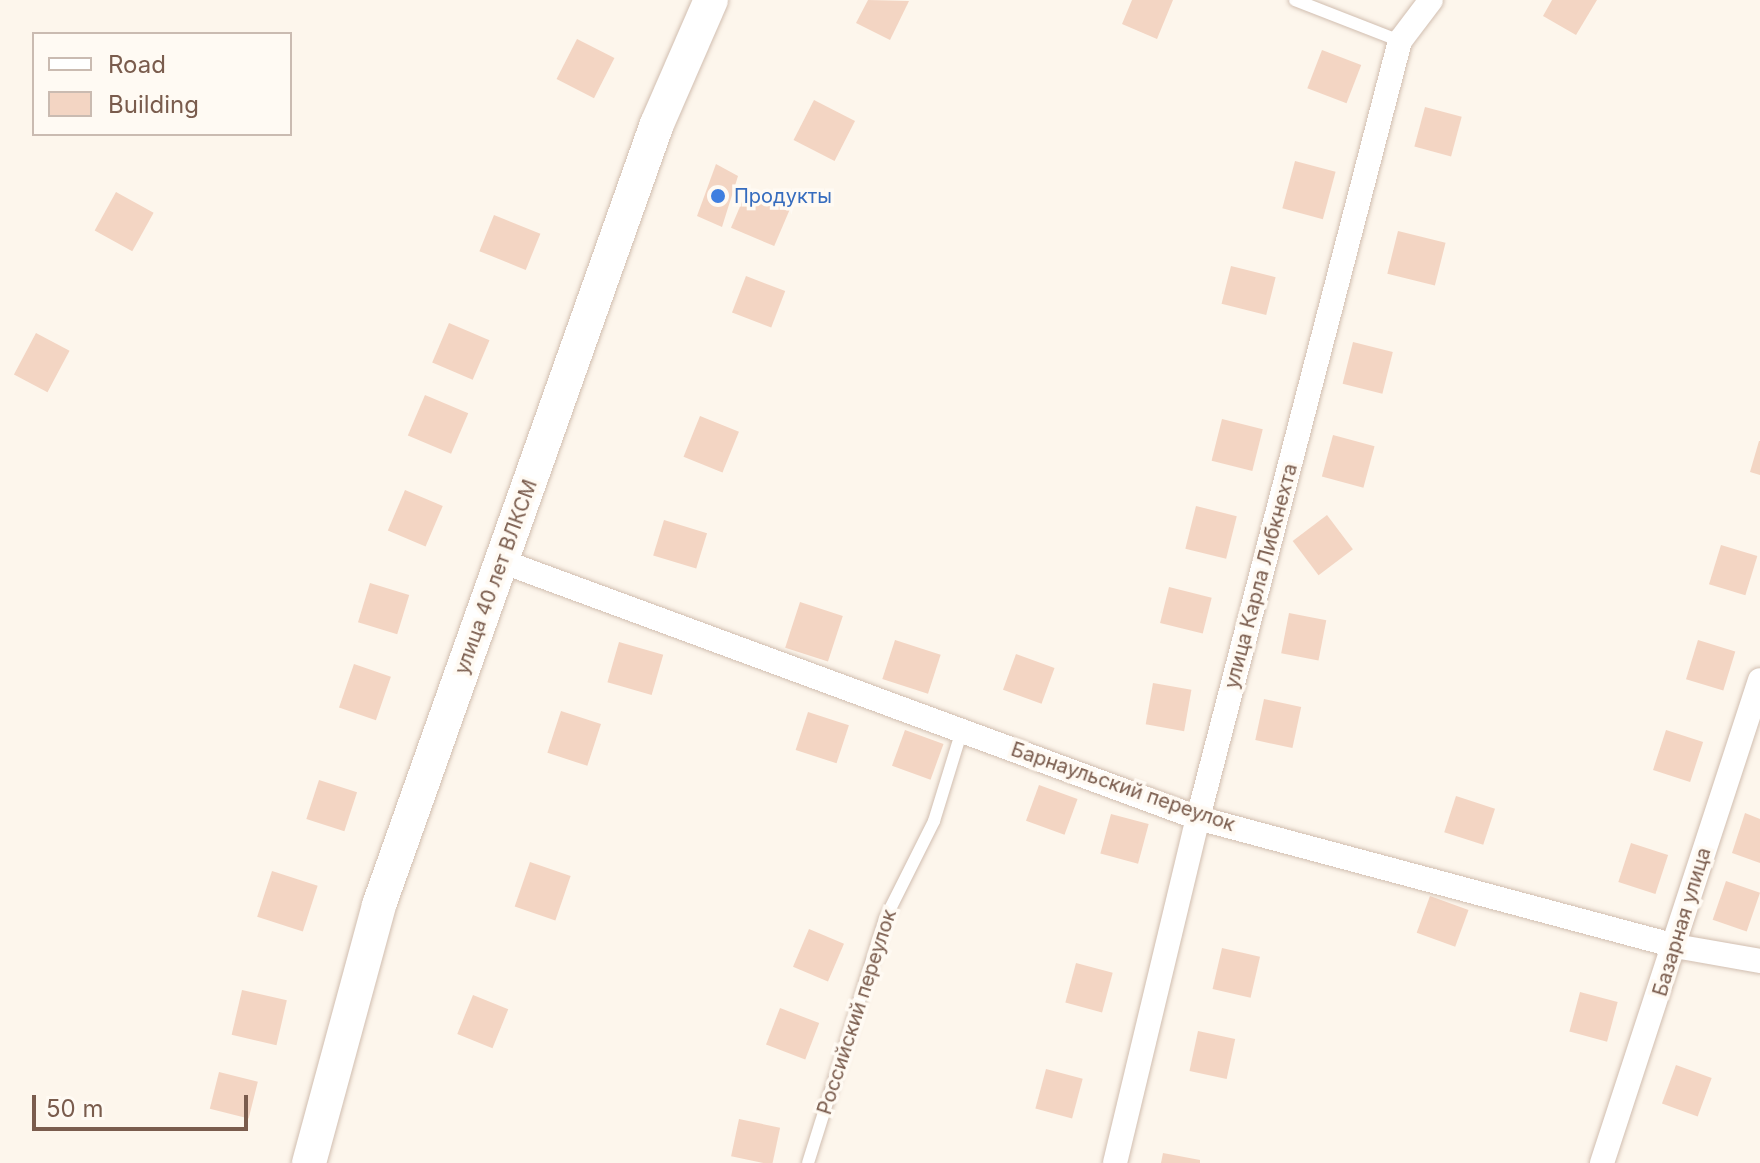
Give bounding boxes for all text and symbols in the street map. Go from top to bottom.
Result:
legend [32,32,292,136]
text: Road [108,50,166,79]
text: Building [108,90,199,119]
place label: Продукты [734,184,832,208]
marker: Продукты [709,187,727,205]
street label: улица Карла Либкнехта [1219,461,1303,691]
street label: улица 40 лет ВЛКСМ [450,476,542,678]
street label: Барнаульский переулок [1008,737,1238,837]
street label: Базарная улица [1648,845,1716,999]
street label: Российский переулок [812,906,902,1118]
scale bar [36,1079,252,1129]
text: 50 m [46,1094,104,1123]

